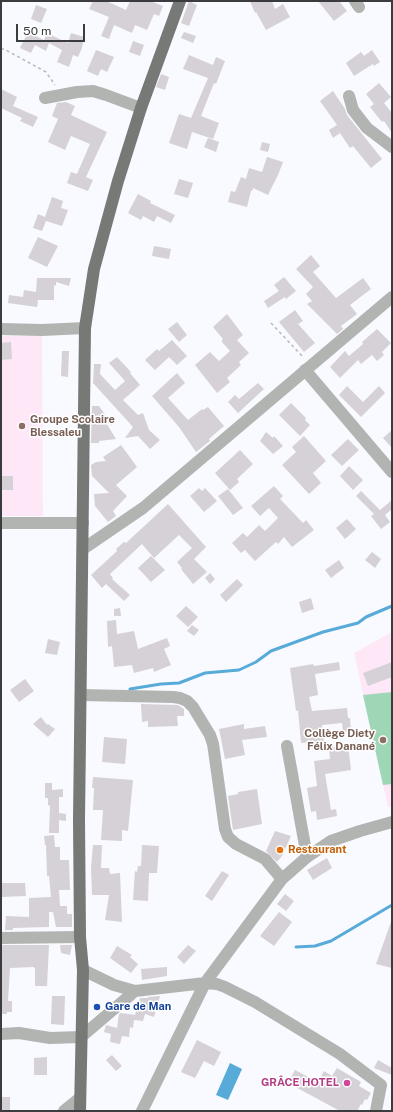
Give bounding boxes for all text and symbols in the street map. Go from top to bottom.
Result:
scale bar [18,16,87,42]
text: 50 m [23,24,51,38]
place label: Groupe Scolaire Blessaleu [30,413,115,439]
marker: Groupe Scolaire Blessaleu [17,421,27,431]
place label: Collège Diety Félix Danané [304,727,375,753]
marker: Collège Diety Félix Danané [378,735,388,745]
place label: Restaurant [288,843,346,857]
marker: Restaurant [275,845,285,855]
place label: Gare de Man [105,1000,171,1014]
marker: Gare de Man [92,1002,102,1012]
place label: GRÂCE HOTEL [261,1076,339,1090]
marker: GRÂCE HOTEL [342,1078,352,1088]

